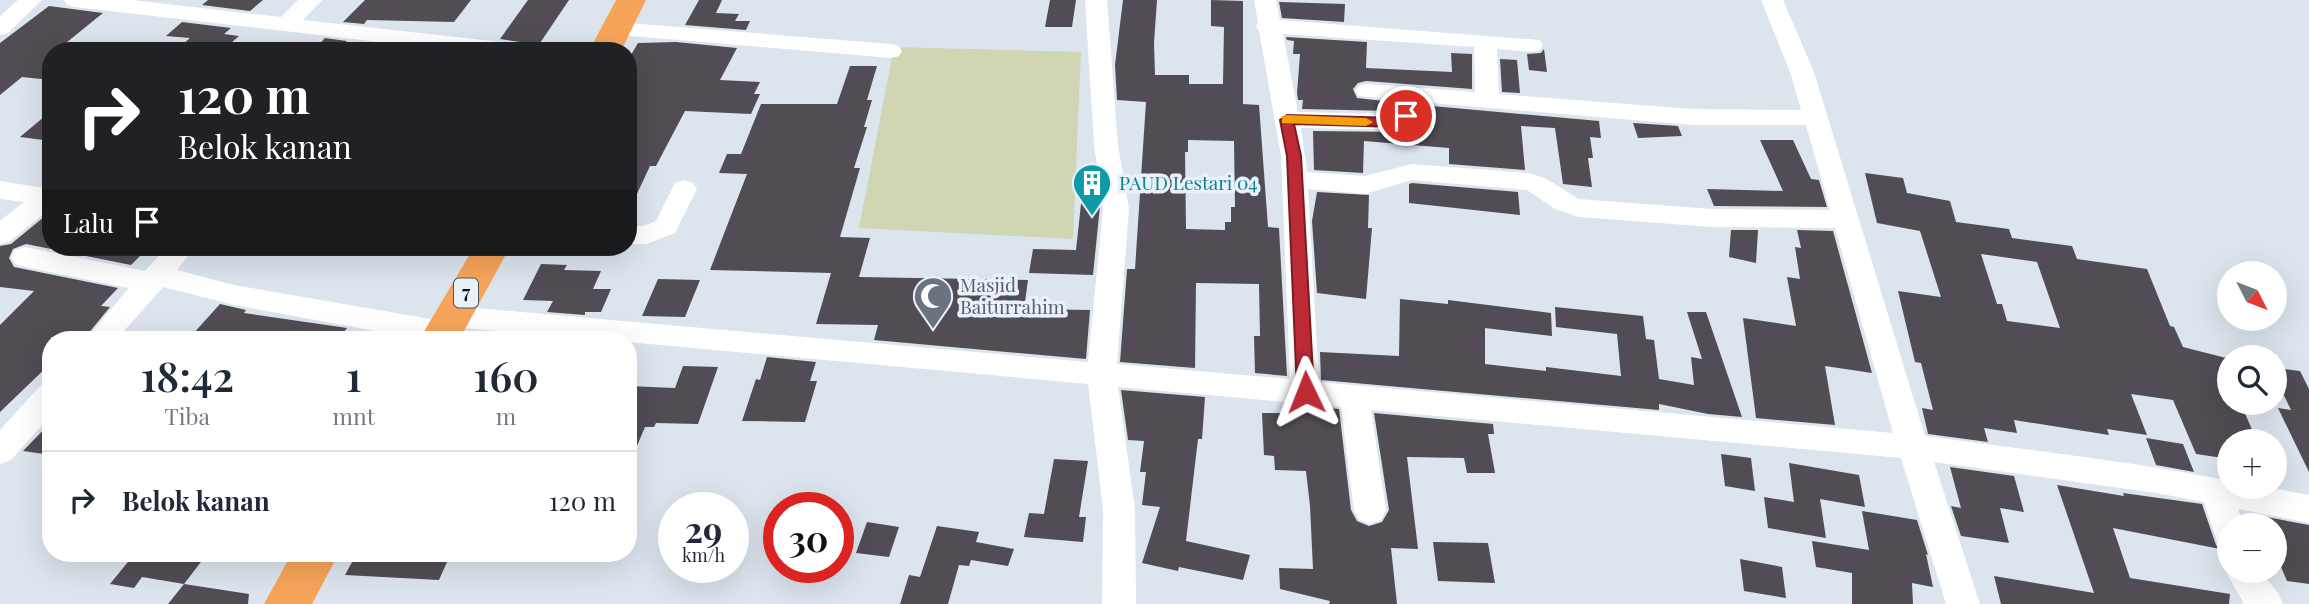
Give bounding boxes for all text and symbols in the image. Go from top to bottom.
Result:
text: 120 m [178,61,310,126]
icon: right [63,70,154,161]
pin [1376,86,1436,146]
icon: arrive [1387,97,1425,135]
text: Belok kanan [178,124,352,167]
building icon: PAUD Lestari 04 [1071,162,1113,217]
place label: PAUD Lestari 04 [1119,169,1258,195]
icon: arrive [128,203,166,241]
text: Lalu [63,205,114,240]
north arrow [2217,261,2287,331]
map controls [2217,261,2287,583]
place label: Masjid Baiturrahim [960,271,1065,319]
mosque icon: Masjid Baiturrahim [912,275,954,330]
road number: 7 [454,278,478,307]
button: search [2217,345,2287,415]
text: 18:42 [140,347,234,403]
text: 1 [346,347,362,403]
text: 160 [473,347,539,403]
position arrow [1269,355,1343,429]
text: Tiba [165,400,210,431]
text: mnt [333,400,375,431]
text: m [496,400,516,431]
button: + [2217,429,2287,499]
icon: right [63,481,101,519]
text: Belok kanan [122,483,270,518]
text: 120 m [549,483,616,518]
speed limit sign: 30 [763,492,854,583]
text: 29 [685,505,722,552]
button: − [2217,513,2287,583]
text: km/h [682,543,725,567]

